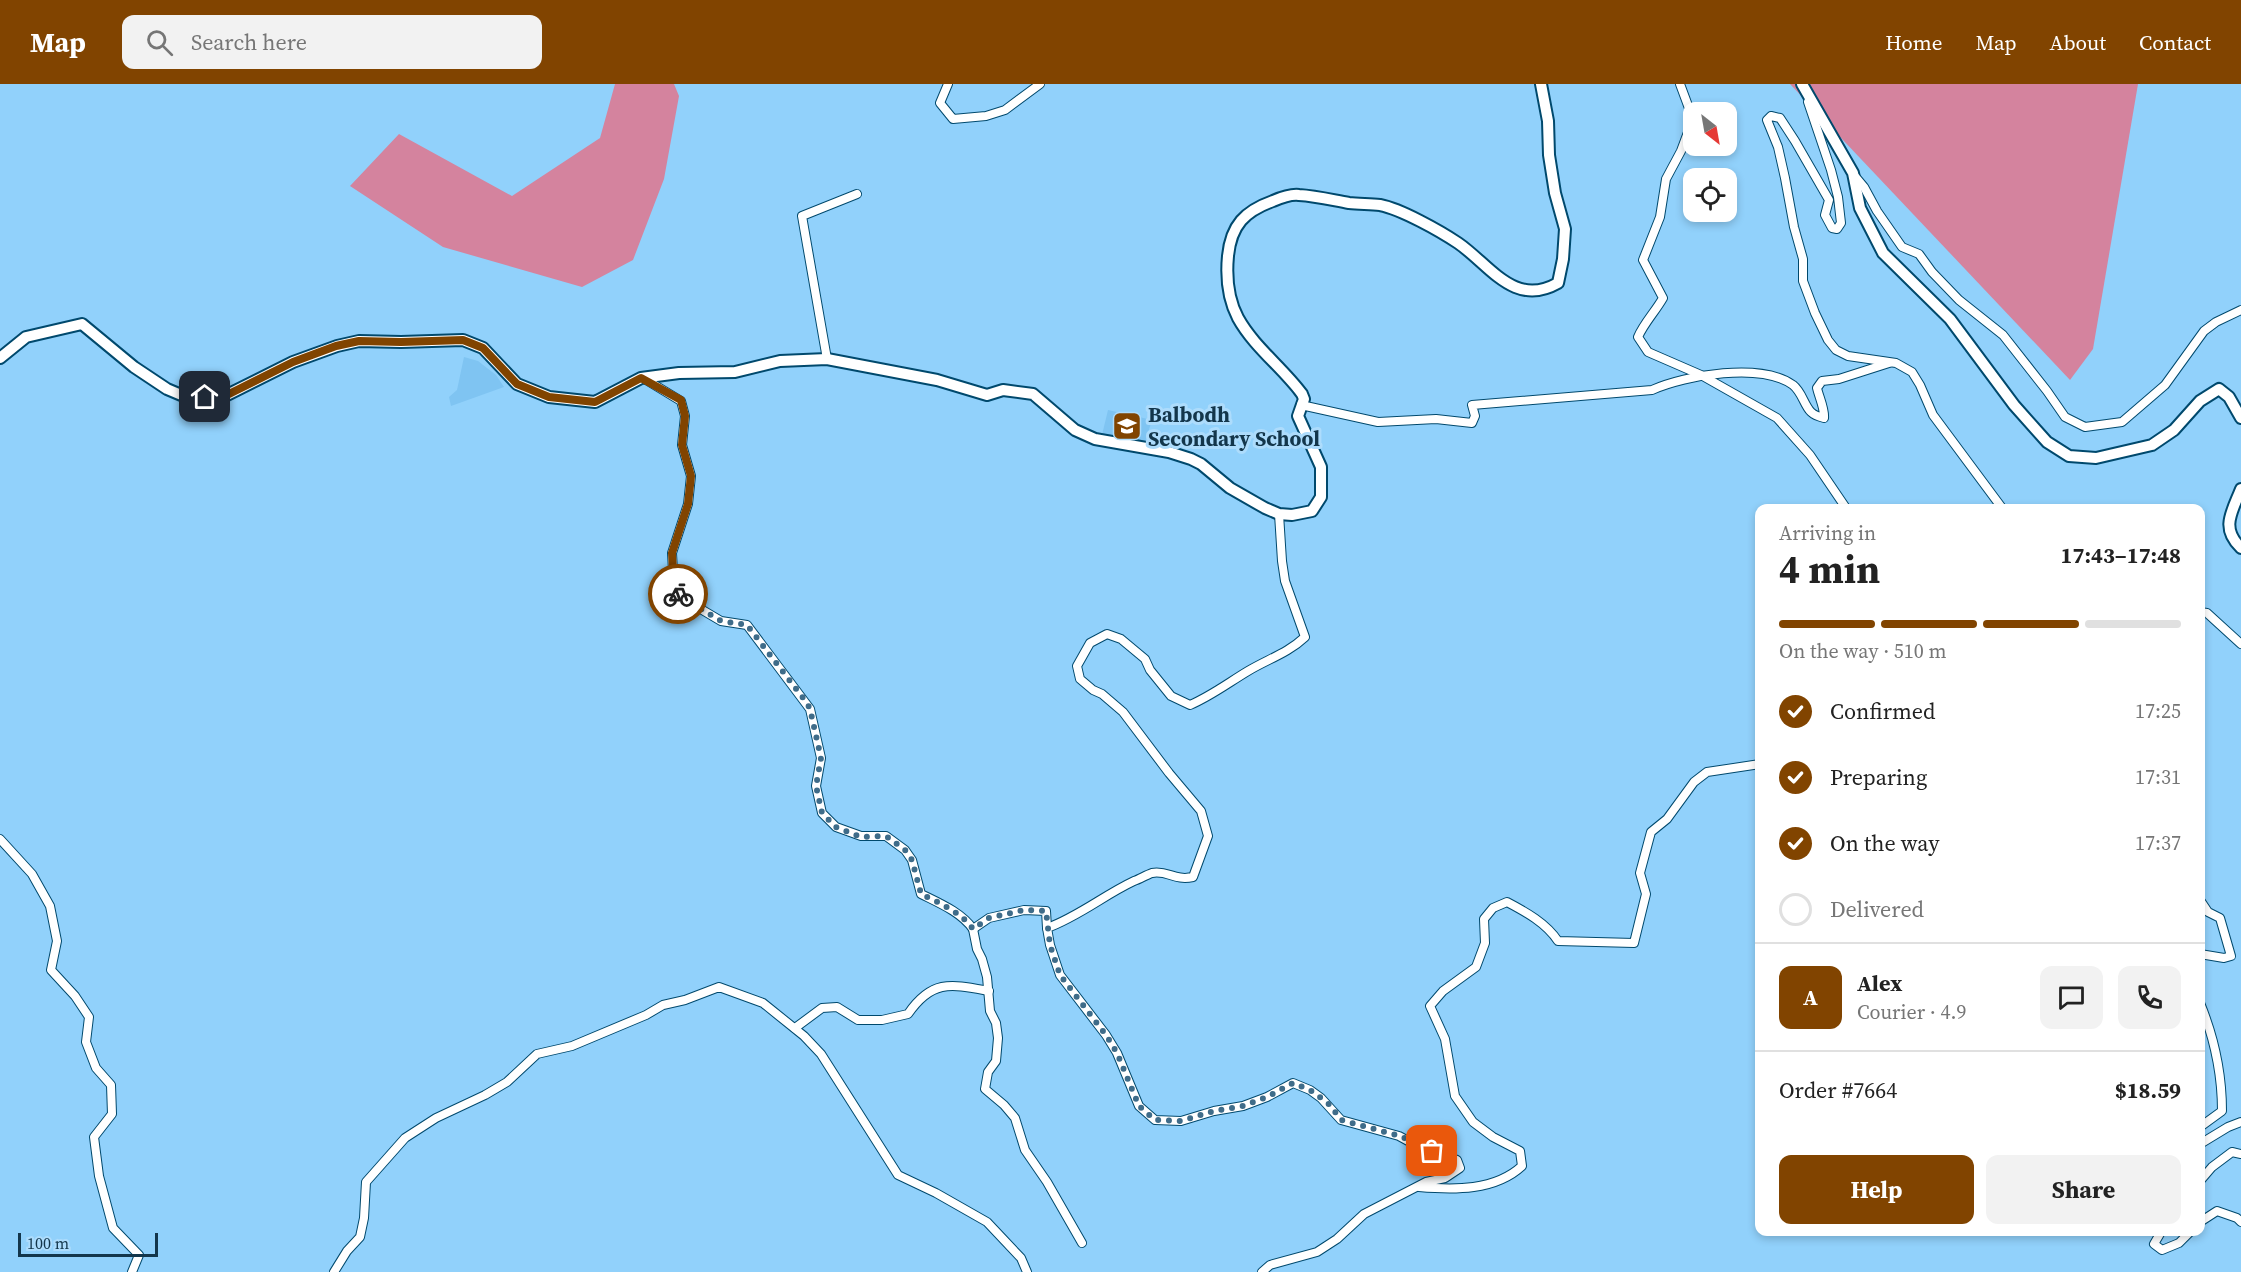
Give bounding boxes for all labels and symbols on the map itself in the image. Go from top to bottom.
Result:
north arrow [1683,102,1737,156]
pin [179,371,230,422]
place label: Balbodh Secondary School [1148,400,1320,453]
school or university icon: Balbodh Secondary School [1111,410,1143,442]
courier [648,564,708,624]
pin [1406,1125,1457,1176]
scale bar [18,1230,158,1258]

